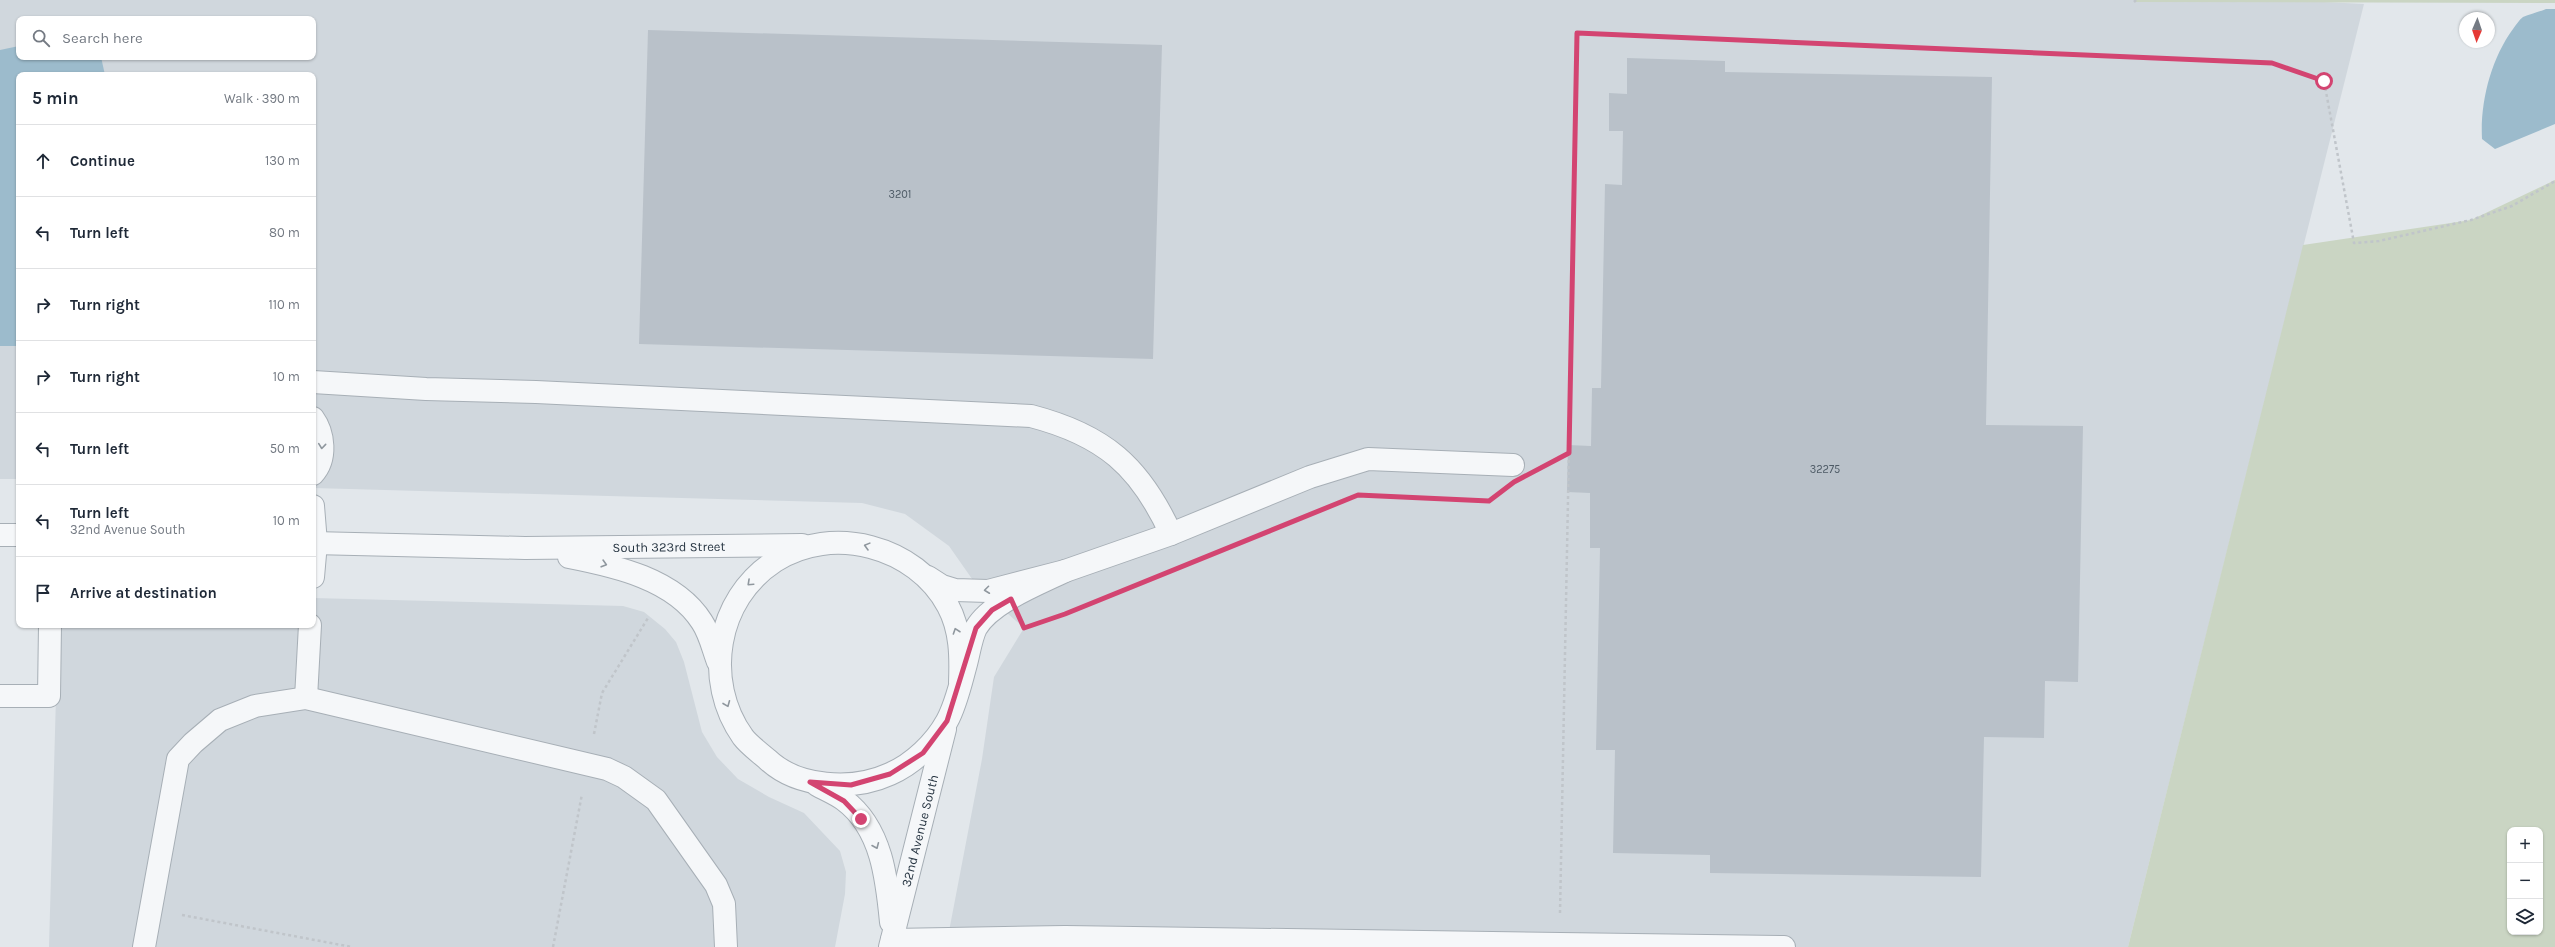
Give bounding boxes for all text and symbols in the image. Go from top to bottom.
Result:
north arrow [2459,12,2495,48]
search box [16,16,316,60]
icon: search [30,27,52,49]
text: Search here [62,29,143,47]
route start [2315,72,2333,90]
text: 5 min [32,88,79,108]
text: Walk · 390 m [224,91,300,106]
icon: ahead [32,150,54,172]
text: Continue [70,152,135,170]
text: 130 m [265,153,300,168]
house number: 3201 [888,188,912,201]
icon: left [32,222,54,244]
text: Turn left [70,224,129,242]
text: 80 m [269,225,300,240]
icon: right [32,294,54,316]
text: Turn right [70,296,140,314]
text: 110 m [268,297,300,312]
icon: right [32,366,54,388]
text: Turn right [70,368,140,386]
text: 10 m [273,369,300,384]
icon: left [32,438,54,460]
text: Turn left [70,440,129,458]
text: 50 m [270,441,300,456]
one-way arrow [318,443,327,449]
house number: 32275 [1810,463,1840,476]
text: Turn left [70,504,129,522]
icon: left [32,510,54,532]
text: 10 m [273,513,300,528]
text: 32nd Avenue South [70,522,185,537]
street label: South 323rd Street [612,538,726,555]
one-way arrow [864,543,871,551]
one-way arrow [600,559,607,568]
one-way arrow [747,579,755,586]
icon: arrive [32,582,54,604]
text: Arrive at destination [70,584,217,602]
one-way arrow [983,586,990,595]
one-way arrow [953,628,961,635]
one-way arrow [722,701,730,708]
street label: 32nd Avenue South [898,773,941,888]
route end [852,810,870,828]
map controls [2507,827,2543,935]
button: + [2507,827,2543,863]
one-way arrow [872,842,880,849]
button: − [2507,863,2543,899]
button: layers [2507,899,2543,935]

